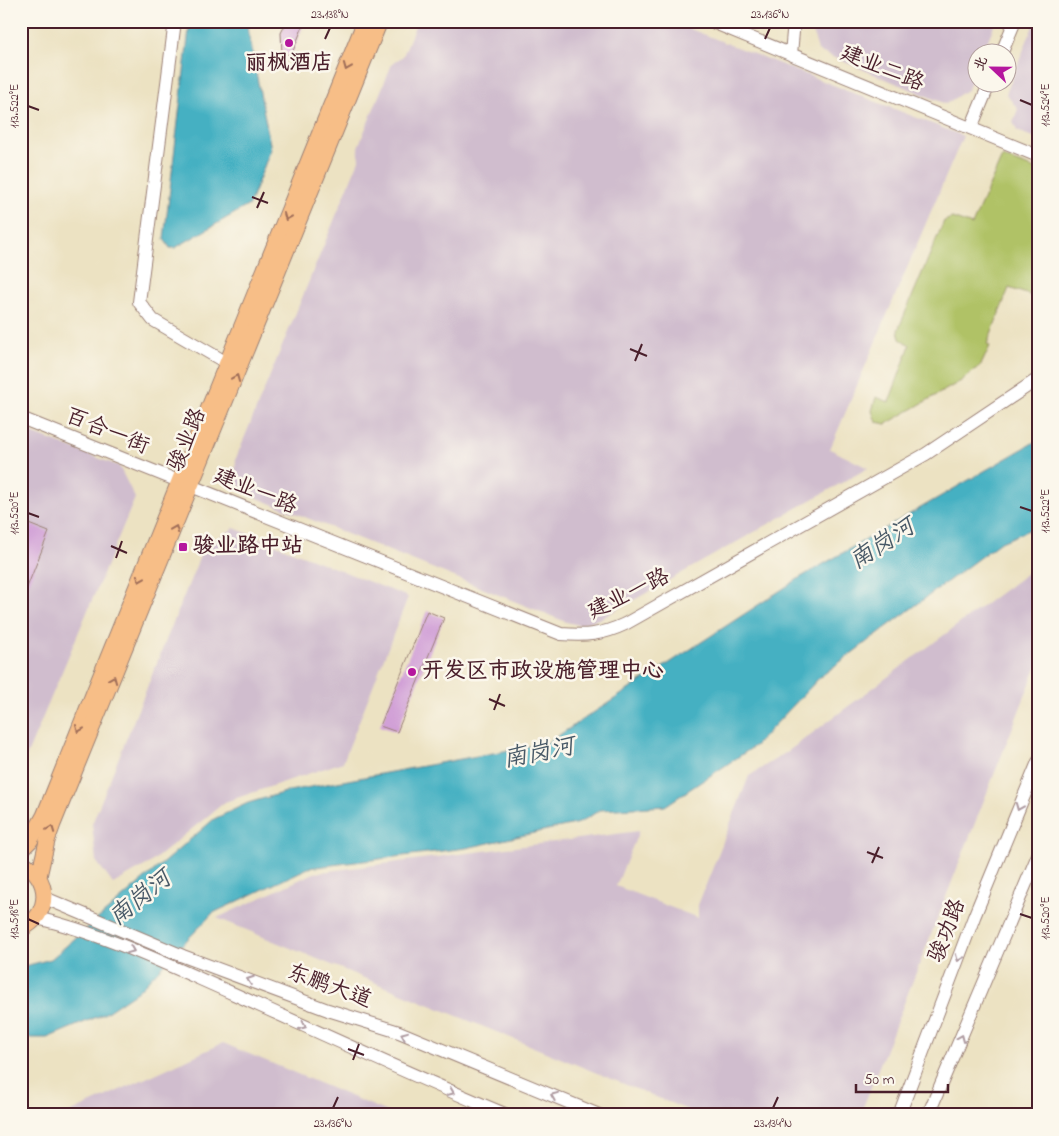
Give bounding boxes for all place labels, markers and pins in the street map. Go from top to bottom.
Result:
marker: 丽枫酒店 [283,37,295,49]
place label: 丽枫酒店 [245,48,333,80]
place label: 骏业路中站 [193,531,303,563]
marker: 骏业路中站 [177,541,189,553]
place label: 开发区市政设施管理中心 [422,656,664,688]
marker: 开发区市政设施管理中心 [406,666,418,678]

